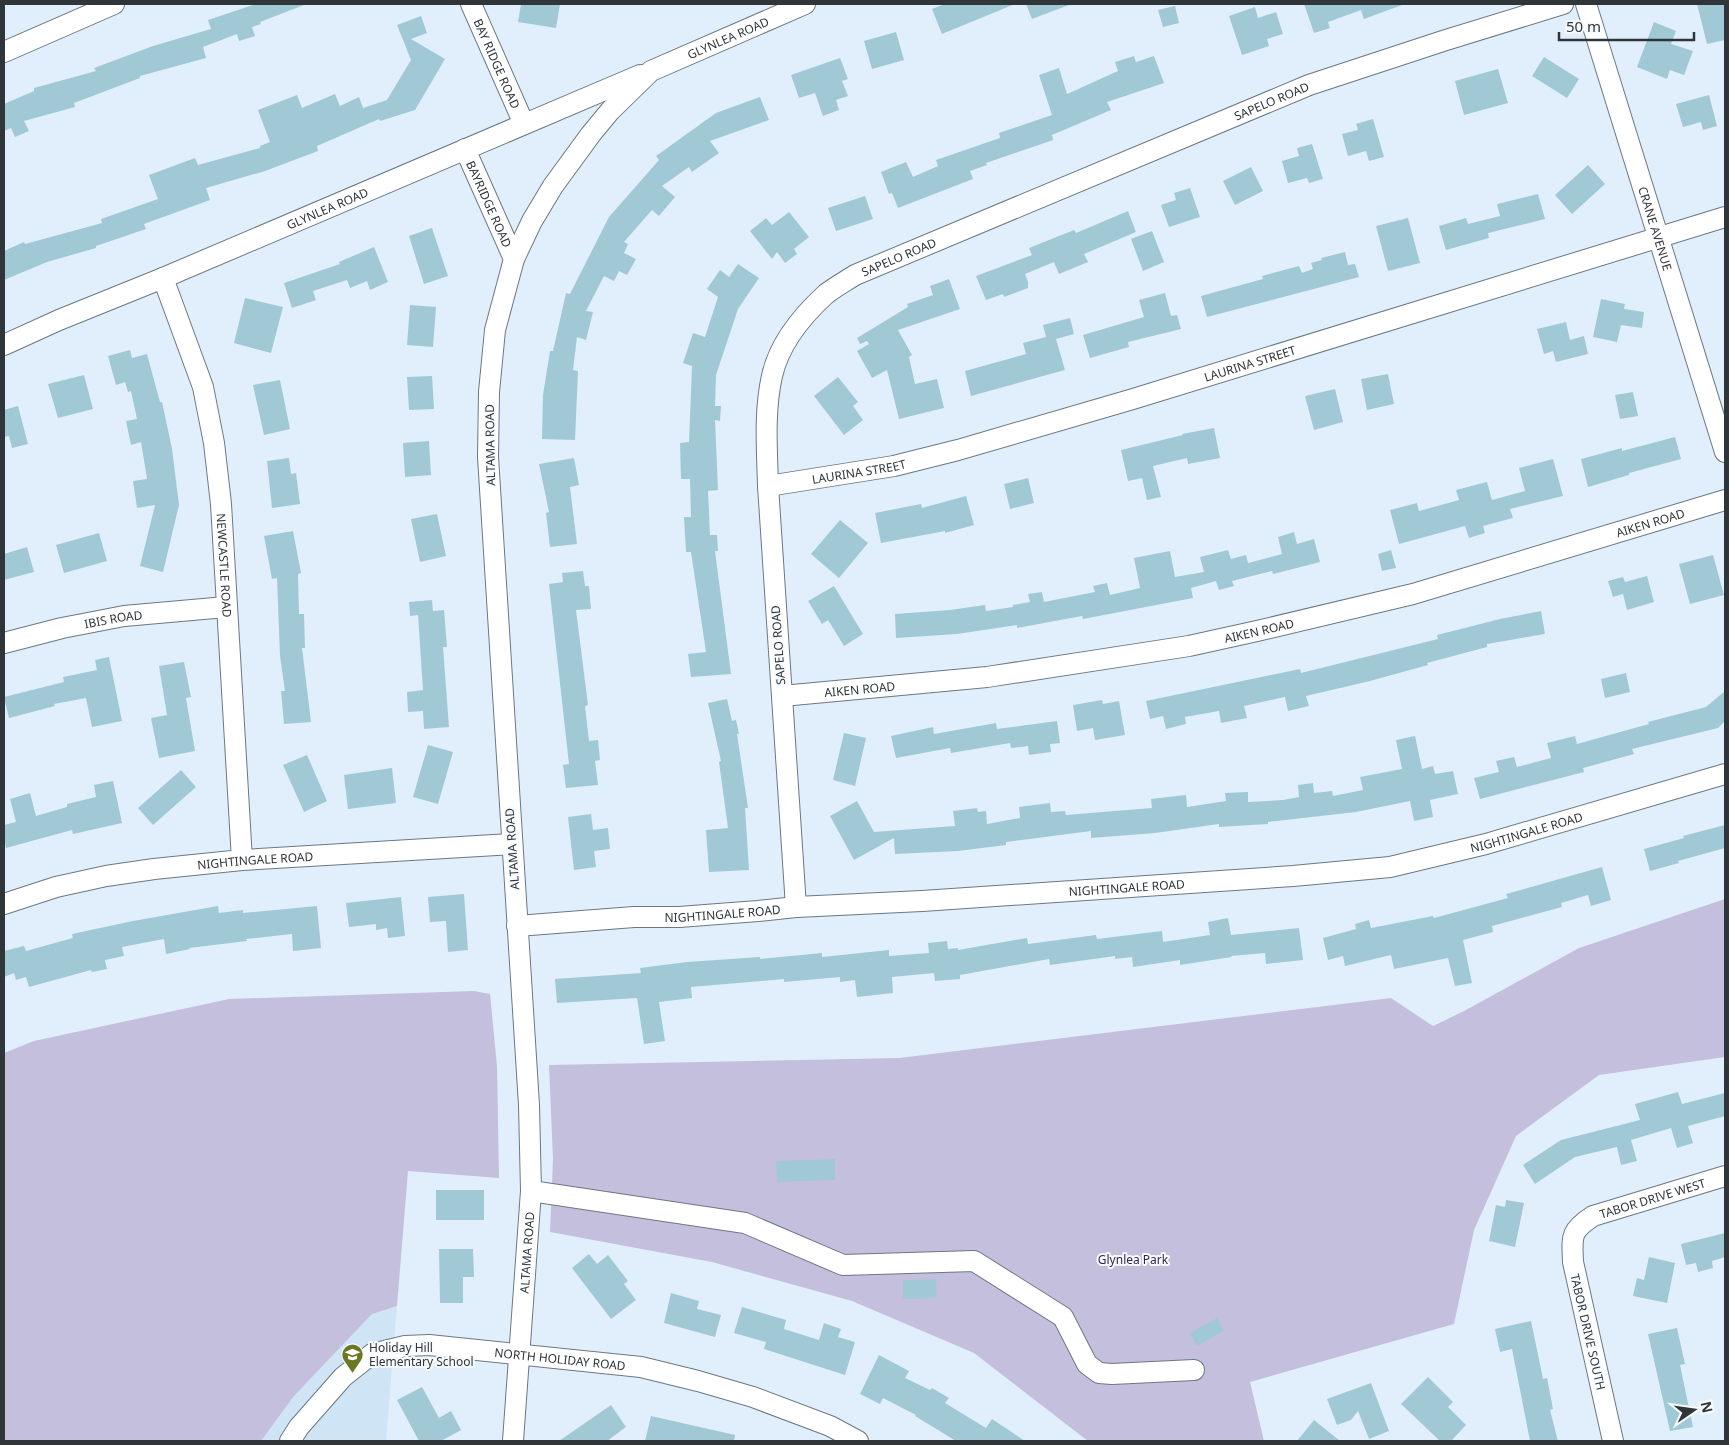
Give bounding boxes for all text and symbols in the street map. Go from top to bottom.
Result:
scale bar [1559,10,1694,42]
street label: GLYNLEA ROAD [684,12,772,63]
street label: BAY RIDGE ROAD [470,16,525,111]
text: 50 m [1566,16,1601,36]
street label: SAPELO ROAD [1231,77,1312,124]
street label: BAYRIDGE ROAD [463,158,516,250]
street label: GLYNLEA ROAD [284,183,371,233]
street label: CRANE AVENUE [1635,184,1677,273]
street label: SAPELO ROAD [859,233,939,280]
street label: LAURINA STREET [1202,341,1298,385]
street label: ALTAMA ROAD [481,404,499,486]
street label: LAURINA STREET [811,455,908,487]
street label: AIKEN ROAD [1614,504,1687,541]
street label: NEWCASTLE ROAD [213,513,236,618]
street label: SAPELO ROAD [767,604,789,685]
street label: IBIS ROAD [83,606,143,632]
street label: AIKEN ROAD [1222,614,1296,647]
street label: AIKEN ROAD [823,677,896,701]
street label: ALTAMA ROAD [501,807,523,890]
street label: NIGHTINGALE ROAD [1468,808,1585,856]
street label: NIGHTINGALE ROAD [196,847,314,873]
street label: NIGHTINGALE ROAD [1068,875,1185,900]
street label: NIGHTINGALE ROAD [664,900,782,926]
street label: TABOR DRIVE WEST [1597,1174,1708,1222]
street label: ALTAMA ROAD [515,1211,538,1294]
park label: Glynlea Park [1098,1251,1169,1268]
street label: TABOR DRIVE SOUTH [1566,1272,1610,1392]
place label: Holiday Hill Elementary School [369,1339,474,1370]
school or university icon: Holiday Hill Elementary School [341,1342,365,1373]
street label: NORTH HOLIDAY ROAD [494,1343,627,1374]
north arrow [1669,1385,1719,1435]
text: N [1697,1399,1718,1415]

